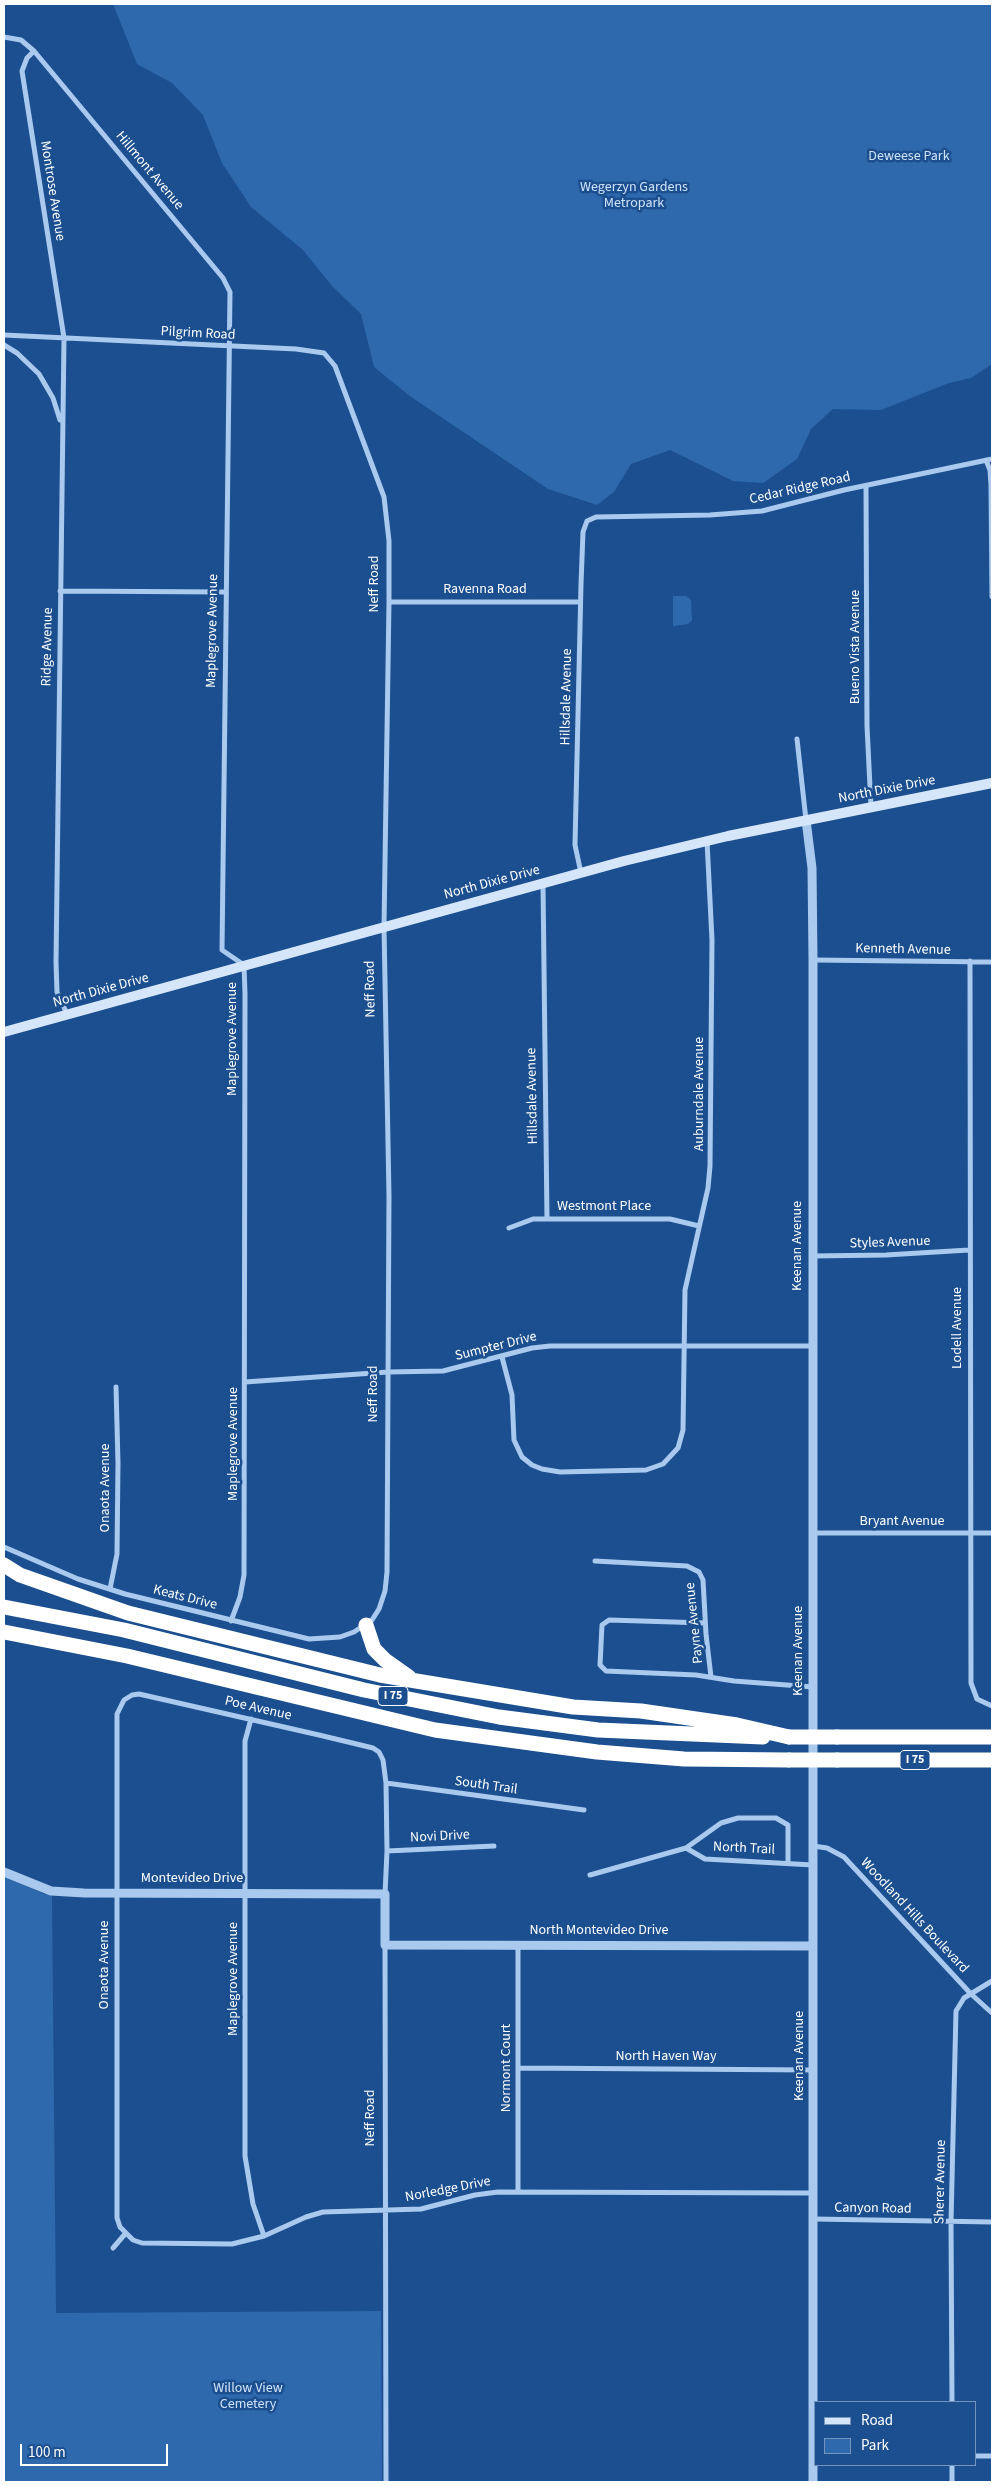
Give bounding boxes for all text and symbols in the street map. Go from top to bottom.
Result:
street label: Hillmont Avenue [111,128,187,214]
street label: Montrose Avenue [36,140,68,242]
park label: Deweese Park [868,149,950,165]
park label: Wegerzyn Gardens Metropark [580,180,688,212]
street label: Pilgrim Road [160,324,236,344]
street label: Cedar Ridge Road [748,469,852,509]
street label: Neff Road [367,556,383,612]
street label: Maplegrove Avenue [204,574,222,688]
street label: Ravenna Road [443,582,527,598]
street label: Bueno Vista Avenue [848,590,864,704]
street label: Ridge Avenue [39,607,57,687]
street label: Hillsdale Avenue [558,648,576,746]
street label: North Dixie Drive [837,772,937,808]
street label: North Dixie Drive [442,862,542,904]
street label: Kenneth Avenue [855,941,951,959]
street label: Neff Road [362,960,380,1018]
street label: North Dixie Drive [51,970,151,1012]
street label: Maplegrove Avenue [225,982,241,1096]
street label: Auburndale Avenue [692,1037,708,1151]
street label: Hillsdale Avenue [524,1047,542,1145]
street label: Westmont Place [557,1199,651,1215]
street label: Keenan Avenue [790,1201,806,1291]
street label: Styles Avenue [849,1233,931,1253]
street label: Lodell Avenue [950,1287,966,1369]
street label: Sumpter Drive [453,1329,539,1365]
street label: Neff Road [366,1366,382,1422]
street label: Maplegrove Avenue [226,1387,242,1501]
street label: Onaota Avenue [98,1444,114,1532]
street label: Bryant Avenue [859,1514,945,1530]
street label: Keats Drive [151,1582,219,1614]
street label: Payne Avenue [682,1582,708,1664]
street label: Keenan Avenue [791,1606,807,1696]
road number: I 75 [378,1686,408,1705]
street label: Poe Avenue [223,1693,293,1725]
road number: I 75 [900,1750,930,1770]
street label: South Trail [453,1773,519,1799]
street label: Novi Drive [410,1827,470,1847]
street label: North Trail [713,1839,775,1859]
street label: Woodland Hills Boulevard [856,1855,972,1977]
street label: Montevideo Drive [141,1871,243,1887]
street label: Onaota Avenue [97,1921,113,2009]
street label: Maplegrove Avenue [226,1922,242,2036]
street label: North Montevideo Drive [529,1923,669,1939]
street label: Keenan Avenue [792,2011,808,2101]
street label: Normont Court [499,2024,515,2112]
street label: North Haven Way [615,2049,717,2065]
street label: Neff Road [363,2090,379,2146]
street label: Sherer Avenue [932,2140,950,2224]
street label: Norledge Drive [404,2173,492,2207]
street label: Canyon Road [834,2200,912,2218]
park label: Willow View Cemetery [213,2381,283,2414]
legend [814,2401,976,2466]
text: Road [861,2410,893,2431]
scale bar [22,2434,170,2466]
text: Park [861,2435,889,2456]
text: 100 m [28,2442,66,2463]

